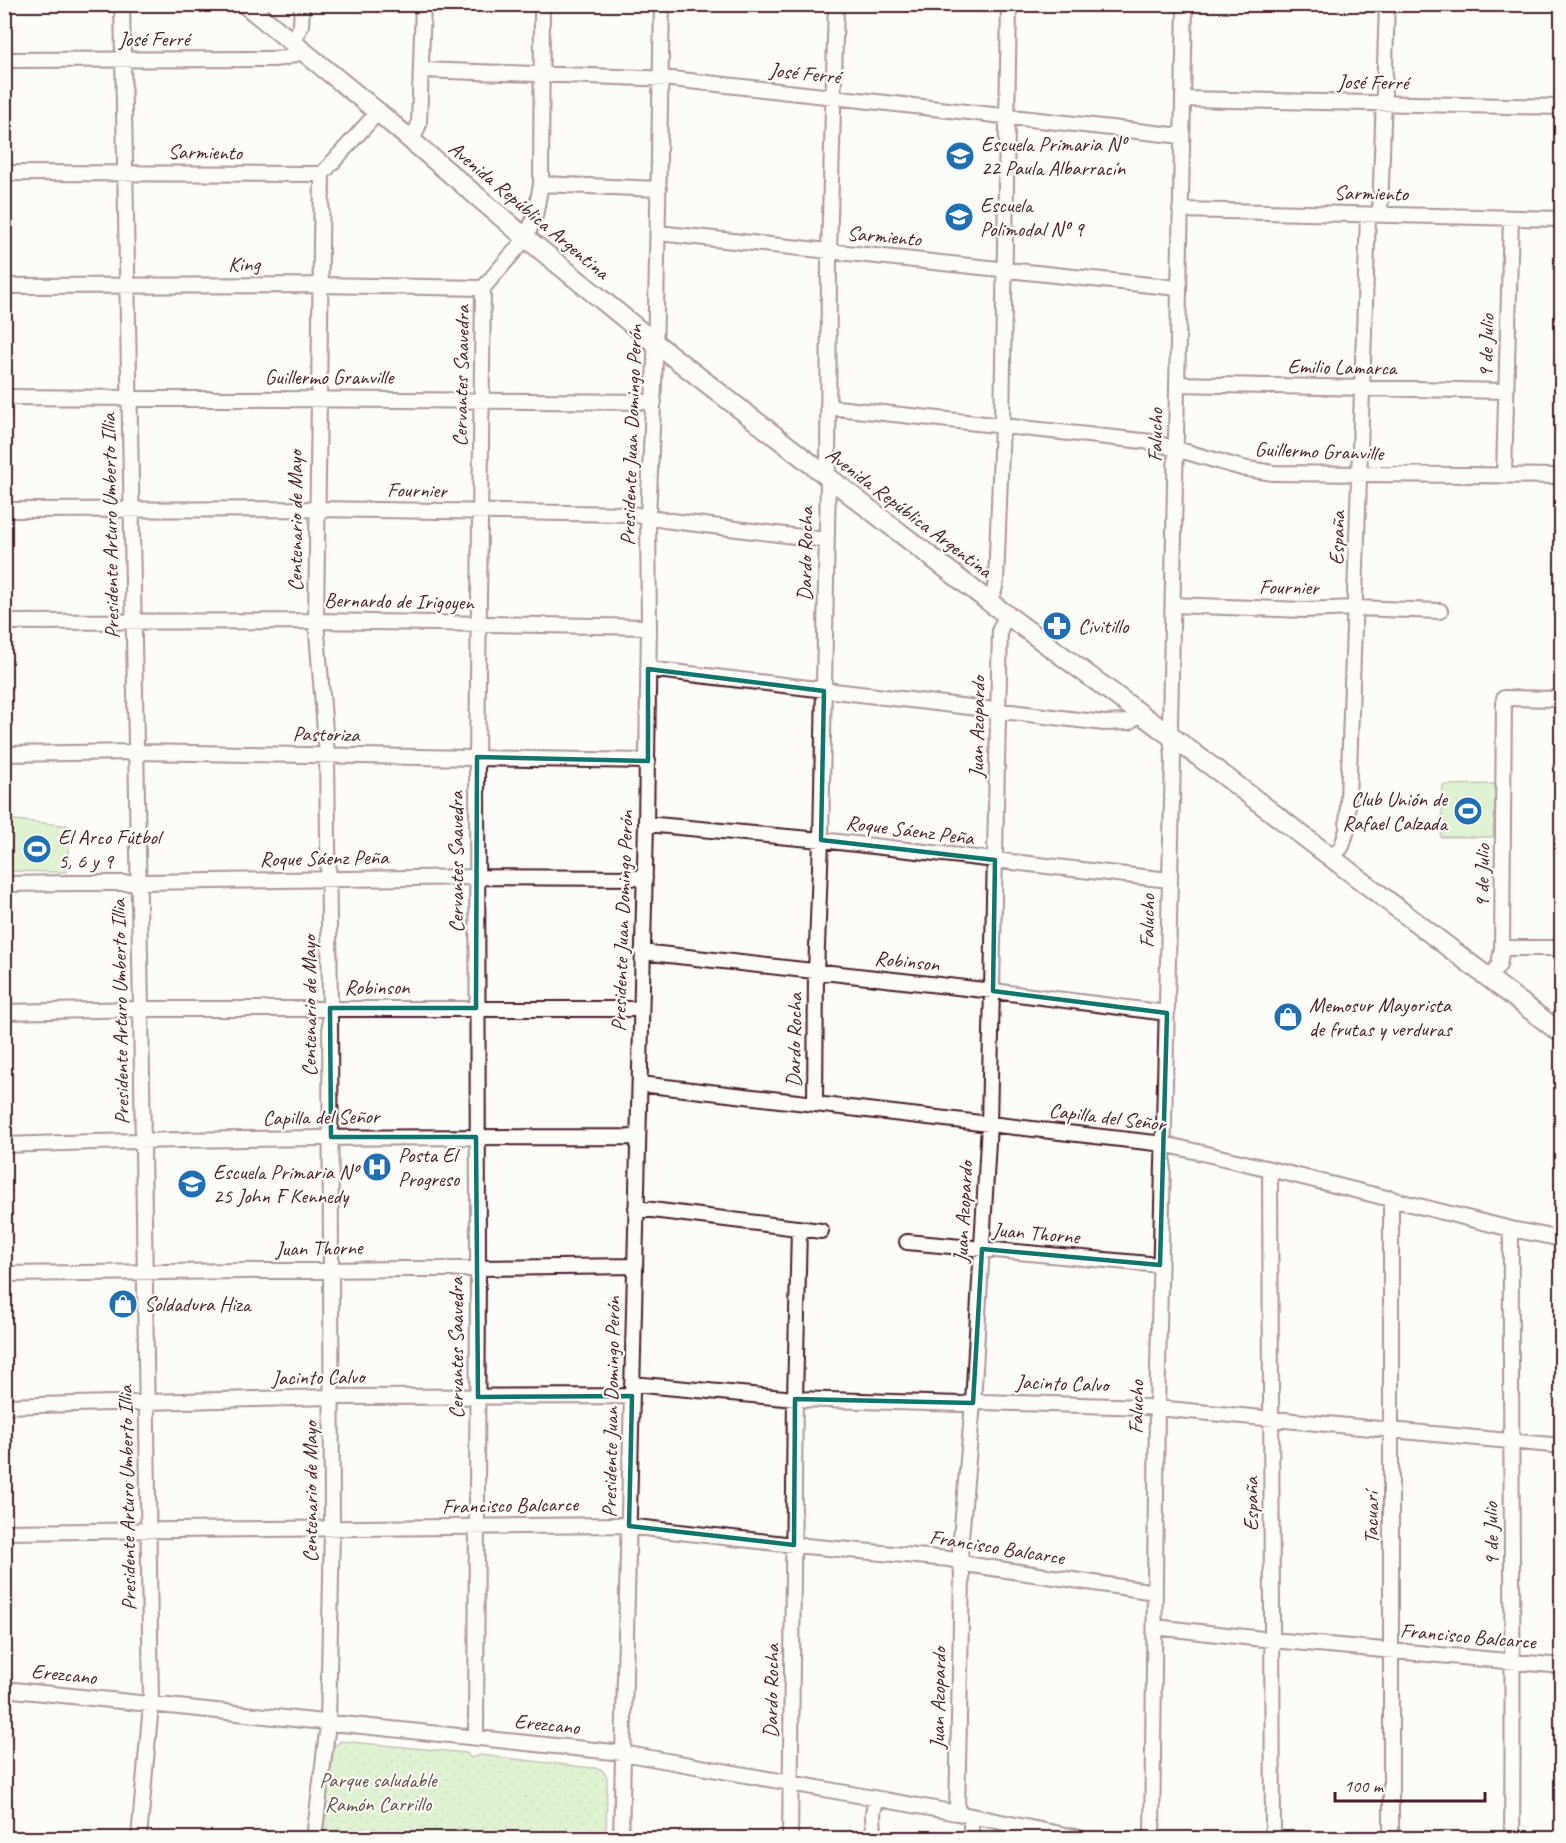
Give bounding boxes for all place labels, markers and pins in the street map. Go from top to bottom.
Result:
place label: Escuela Primaria Nº 22 Paula Albarracín [981,131,1129,181]
school or university icon: Escuela Primaria Nº 22 Paula Albarracín [944,140,976,172]
place label: Escuela Polimodal Nº 9 [980,192,1085,242]
school or university icon: Escuela Polimodal Nº 9 [943,201,975,233]
pharmacy icon: Civitillo [1041,610,1073,642]
place label: Civitillo [1078,613,1130,639]
place label: Club Unión de Rafael Calzada [1342,786,1449,836]
sports icon: Club Unión de Rafael Calzada [1452,795,1484,827]
place label: El Arco Fútbol 5, 6 y 9 [58,824,164,874]
sports icon: El Arco Fútbol 5, 6 y 9 [21,833,53,865]
place label: Memosur Mayorista de frutas y verduras [1309,992,1453,1042]
shop icon: Memosur Mayorista de frutas y verduras [1272,1001,1304,1033]
place label: Posta El Progreso [398,1142,461,1192]
hospital icon: Posta El Progreso [361,1151,393,1183]
place label: Escuela Primaria Nº 25 John F Kennedy [213,1159,361,1209]
school or university icon: Escuela Primaria Nº 25 John F Kennedy [176,1168,208,1200]
shop icon: Soldadura Hiza [107,1288,139,1320]
place label: Soldadura Hiza [144,1291,253,1317]

